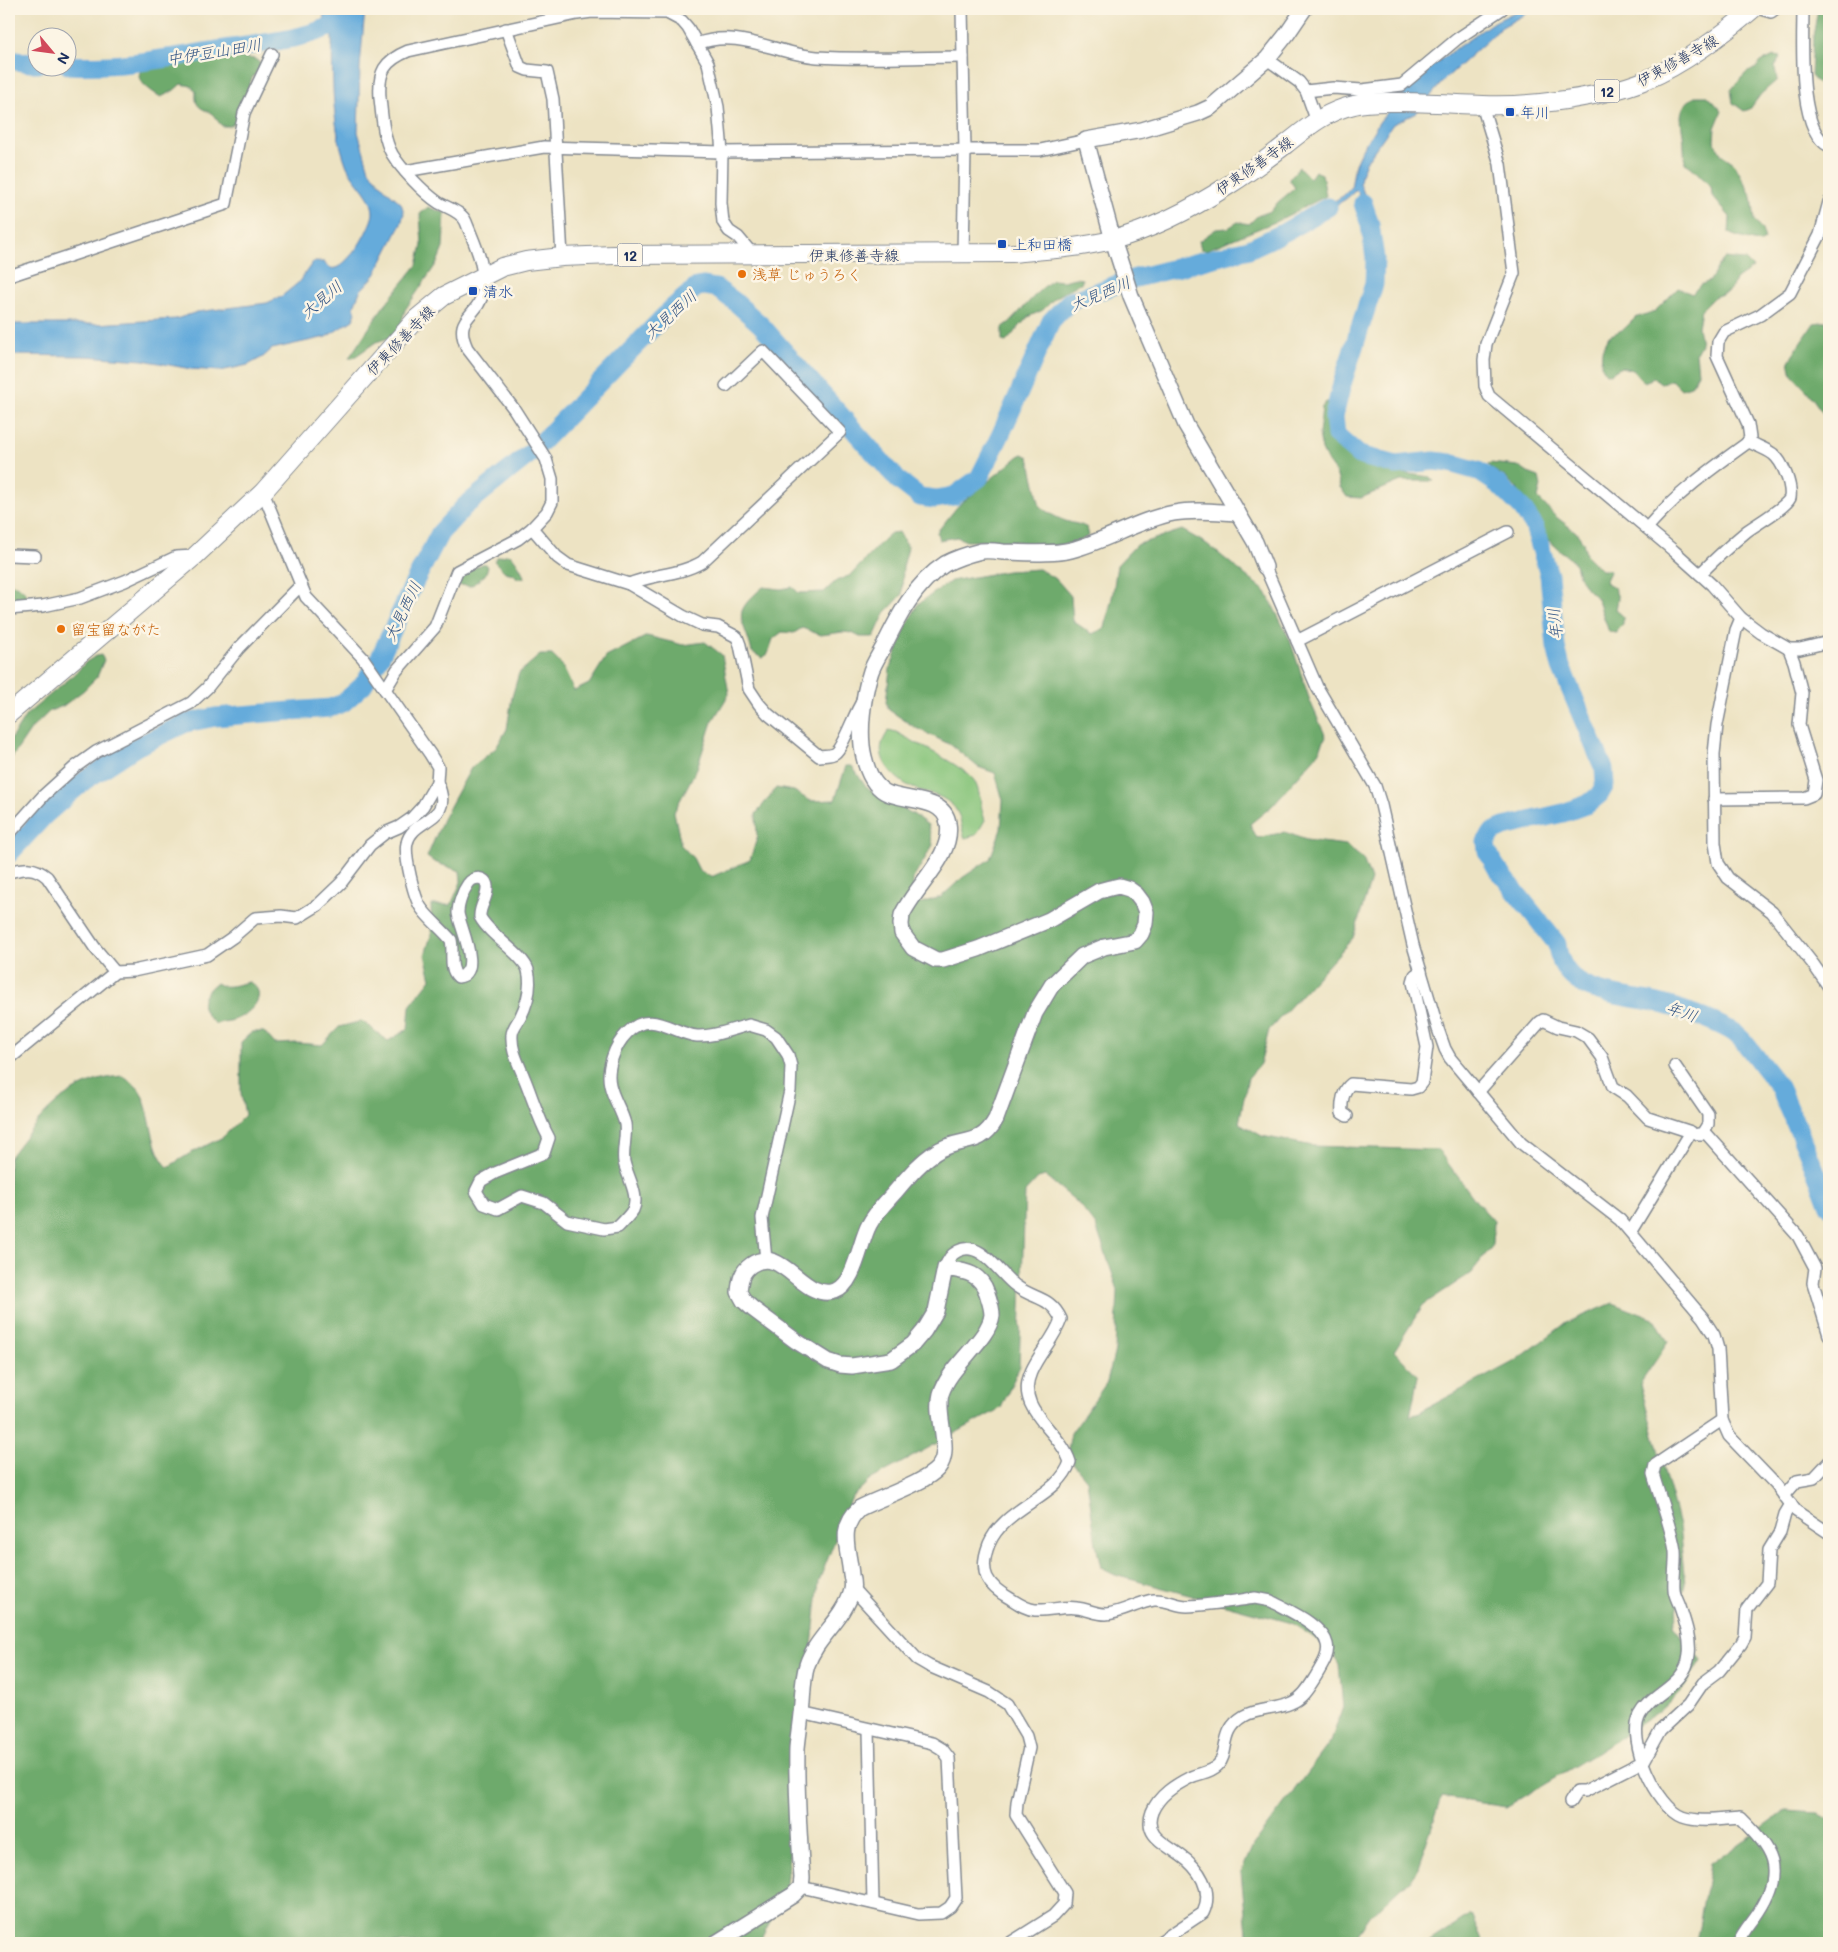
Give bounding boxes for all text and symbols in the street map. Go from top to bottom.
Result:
north arrow [28,28,78,78]
street label: 伊東修善寺線 [1633,29,1721,91]
water label: 中伊豆山田川 [165,33,263,69]
text: N [53,49,75,68]
road number: 12 [1594,80,1620,102]
place label: 年川 [1520,102,1550,122]
marker: 年川 [1504,106,1516,118]
street label: 伊東修善寺線 [1211,131,1297,199]
place label: 上和田橋 [1012,234,1072,254]
marker: 上和田橋 [996,238,1008,250]
road number: 12 [618,244,642,266]
street label: 伊東修善寺線 [809,245,899,265]
place label: 浅草 じゅうろく [752,264,862,284]
marker: 浅草 じゅうろく [736,268,748,280]
water label: 大見西川 [1066,271,1134,315]
water label: 大見川 [296,276,346,322]
place label: 清水 [483,281,513,301]
marker: 清水 [467,285,479,297]
water label: 大見西川 [639,285,701,343]
street label: 伊東修善寺線 [362,301,438,379]
water label: 大見西川 [379,578,425,644]
water label: 年川 [1542,607,1566,641]
place label: 留宝留ながた [71,619,161,639]
marker: 留宝留ながた [55,623,67,635]
water label: 年川 [1663,996,1701,1026]

